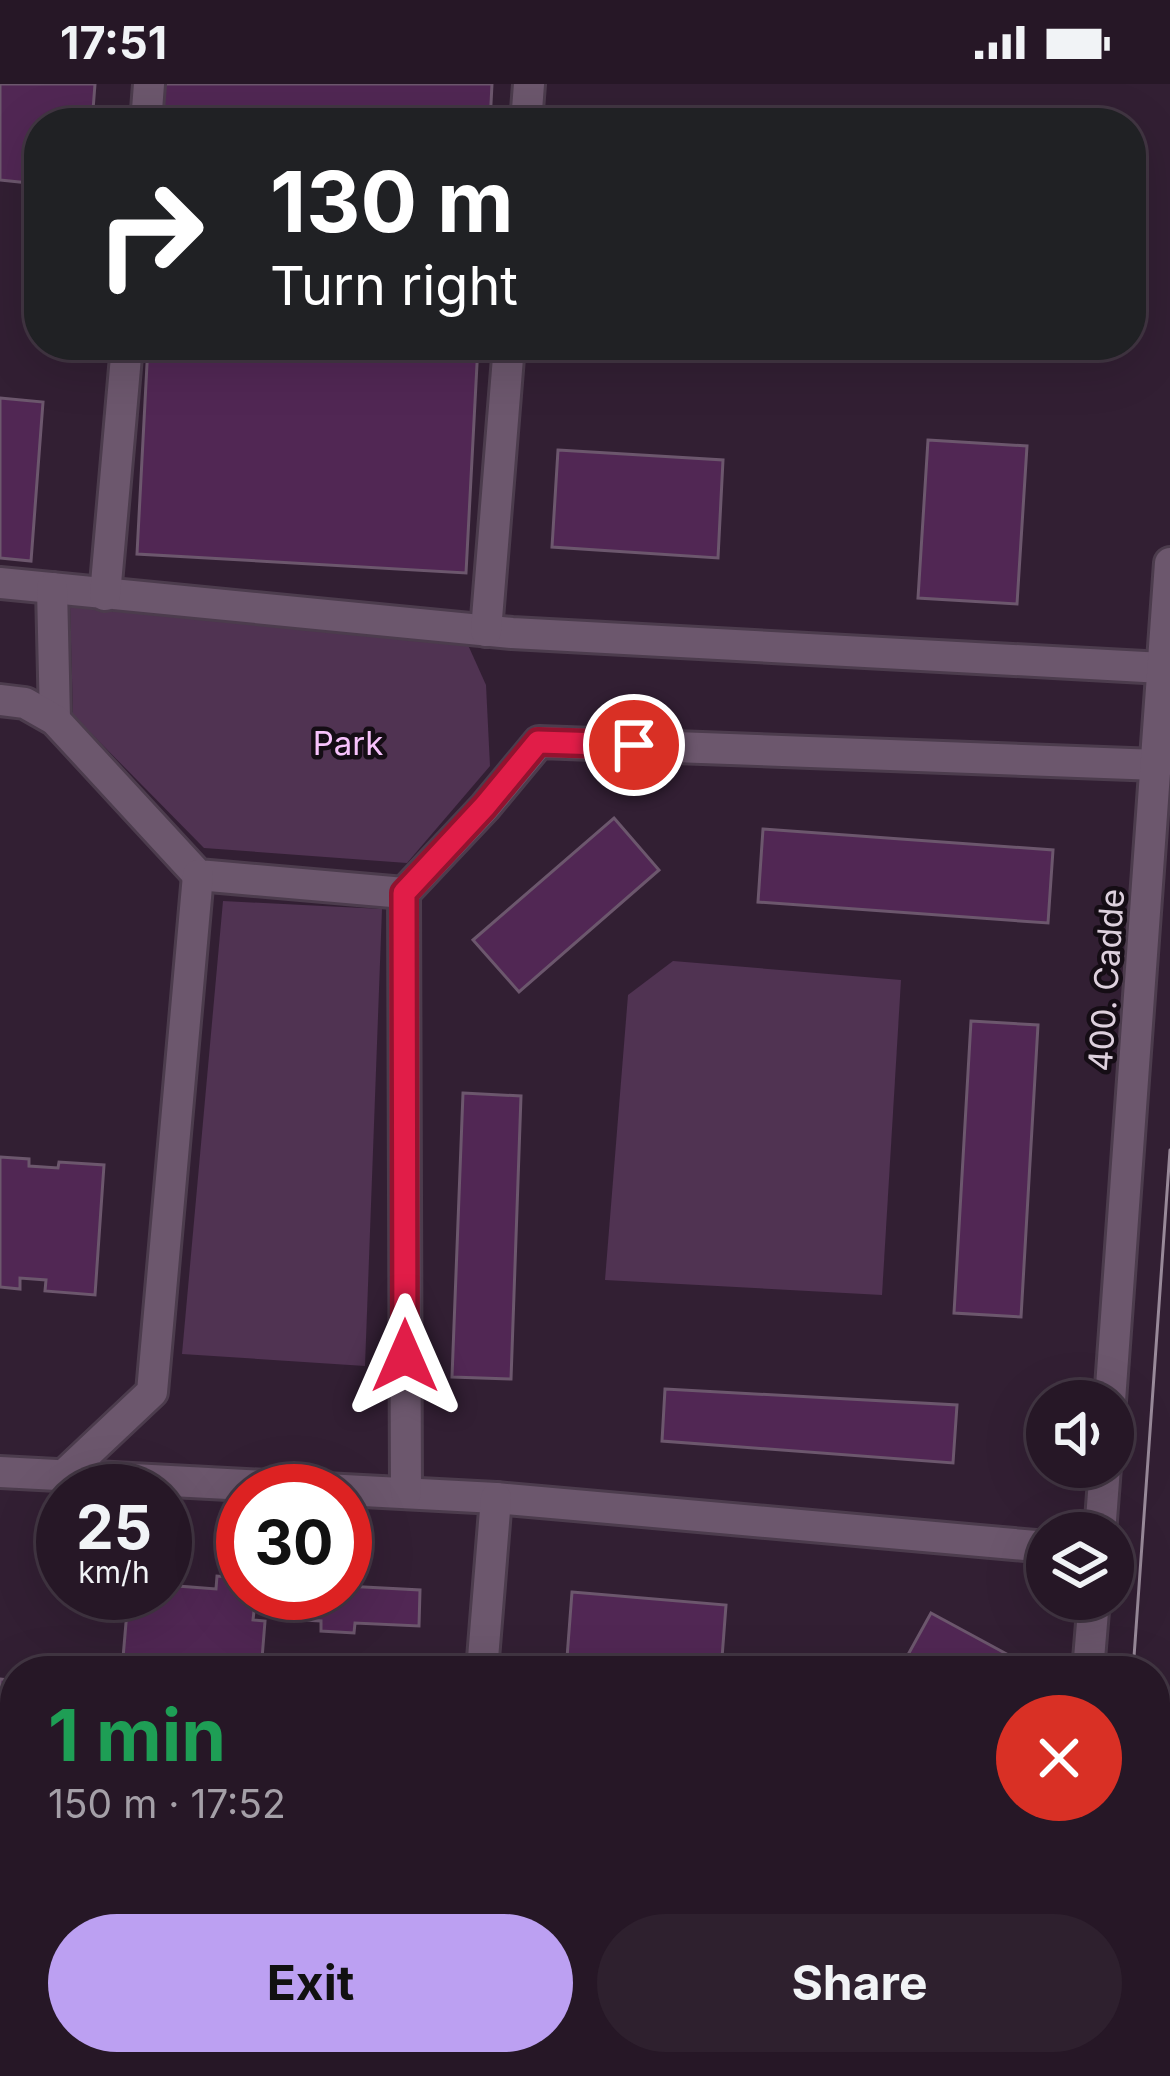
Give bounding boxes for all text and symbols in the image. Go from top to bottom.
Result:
text: 17:51 [60,15,167,70]
text: 130 m [270,151,514,252]
icon: right [72,156,228,312]
text: Turn right [270,253,518,318]
pin [583,694,685,796]
icon: arrive [601,712,667,778]
park label: Park [313,723,383,763]
street label: 400. Cadde [1080,887,1132,1073]
position arrow [342,1293,468,1419]
map controls [1026,1380,1134,1620]
button: sound [1026,1380,1134,1488]
speed limit sign: 30 [216,1464,372,1620]
text: 25 [76,1491,152,1563]
button: layers [1026,1512,1134,1620]
text: km/h [78,1554,150,1590]
text: 1 min [48,1691,226,1778]
button: close [996,1695,1122,1821]
text: 150 m · 17:52 [48,1780,286,1827]
button: Exit [48,1914,573,2052]
button: Share [597,1914,1122,2052]

